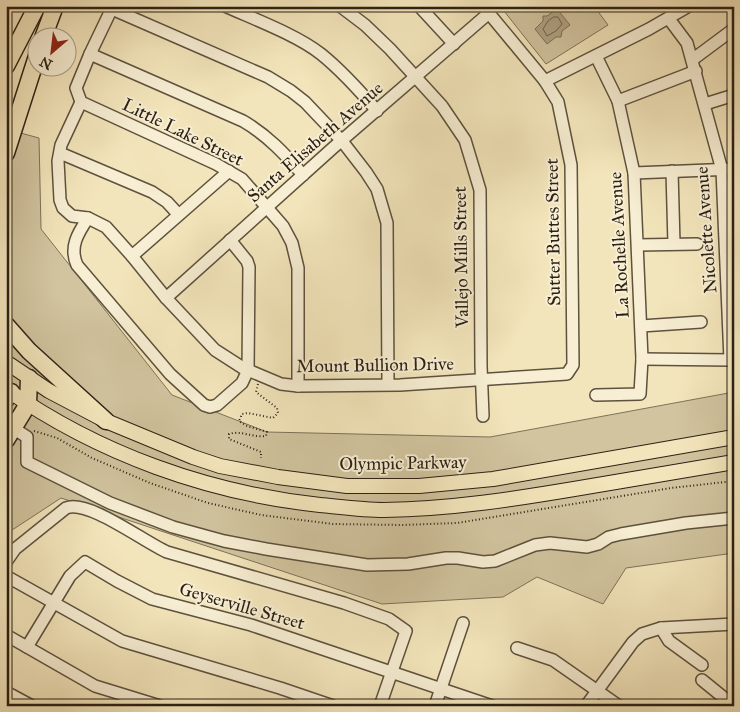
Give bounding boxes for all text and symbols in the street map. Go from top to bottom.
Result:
north arrow [28,28,78,78]
text: N [37,53,55,73]
street label: Santa Elisabeth Avenue [243,77,387,207]
street label: Little Lake Street [119,93,248,171]
street label: Sutter Buttes Street [541,157,565,306]
street label: Nicolette Avenue [691,166,721,294]
street label: La Rochelle Avenue [604,171,634,319]
street label: Vallejo Mills Street [449,185,473,329]
street label: Mount Bullion Drive [296,353,454,377]
street label: Olympic Parkway [339,451,467,475]
street label: Geyserville Street [177,578,308,635]

